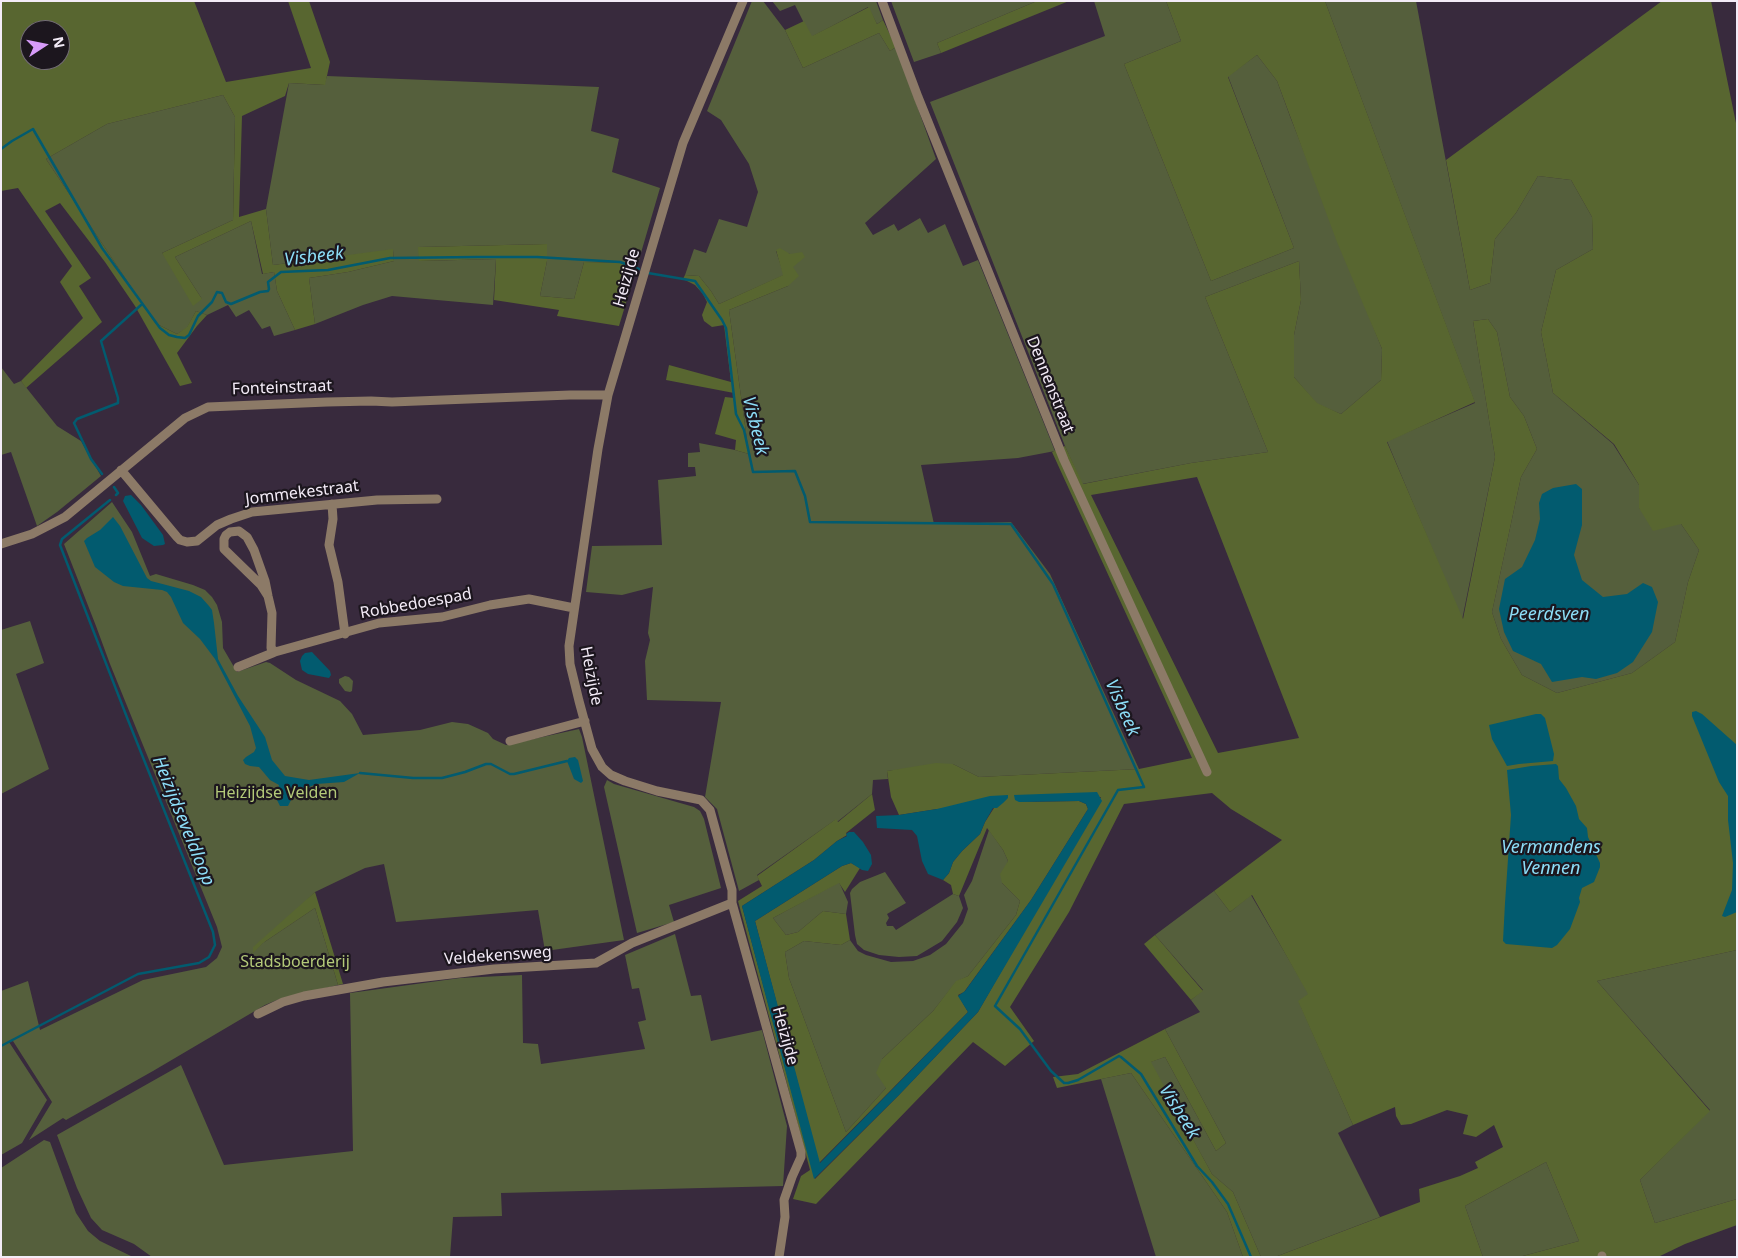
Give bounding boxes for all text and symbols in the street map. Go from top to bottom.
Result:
north arrow [20,20,70,70]
text: N [49,35,70,50]
water label: Visbeek [283,243,345,271]
street label: Heizijde [610,247,644,309]
street label: Dennenstraat [1022,334,1078,436]
street label: Fonteinstraat [232,377,332,399]
water label: Visbeek [737,394,773,458]
street label: Jommekestraat [244,477,360,509]
street label: Robbedoespad [359,585,473,623]
water label: Peerdsven [1509,604,1589,626]
street label: Heizijde [576,645,606,707]
water label: Visbeek [1100,676,1144,740]
water label: Heizijdseveldloop [147,753,219,889]
park label: Heizijdse Velden [215,783,337,803]
water label: Vermandens Vennen [1501,837,1601,880]
street label: Veldekensweg [444,943,552,969]
park label: Stadsboerderij [240,952,350,972]
street label: Heizijde [768,1005,802,1067]
water label: Visbeek [1154,1081,1204,1143]

